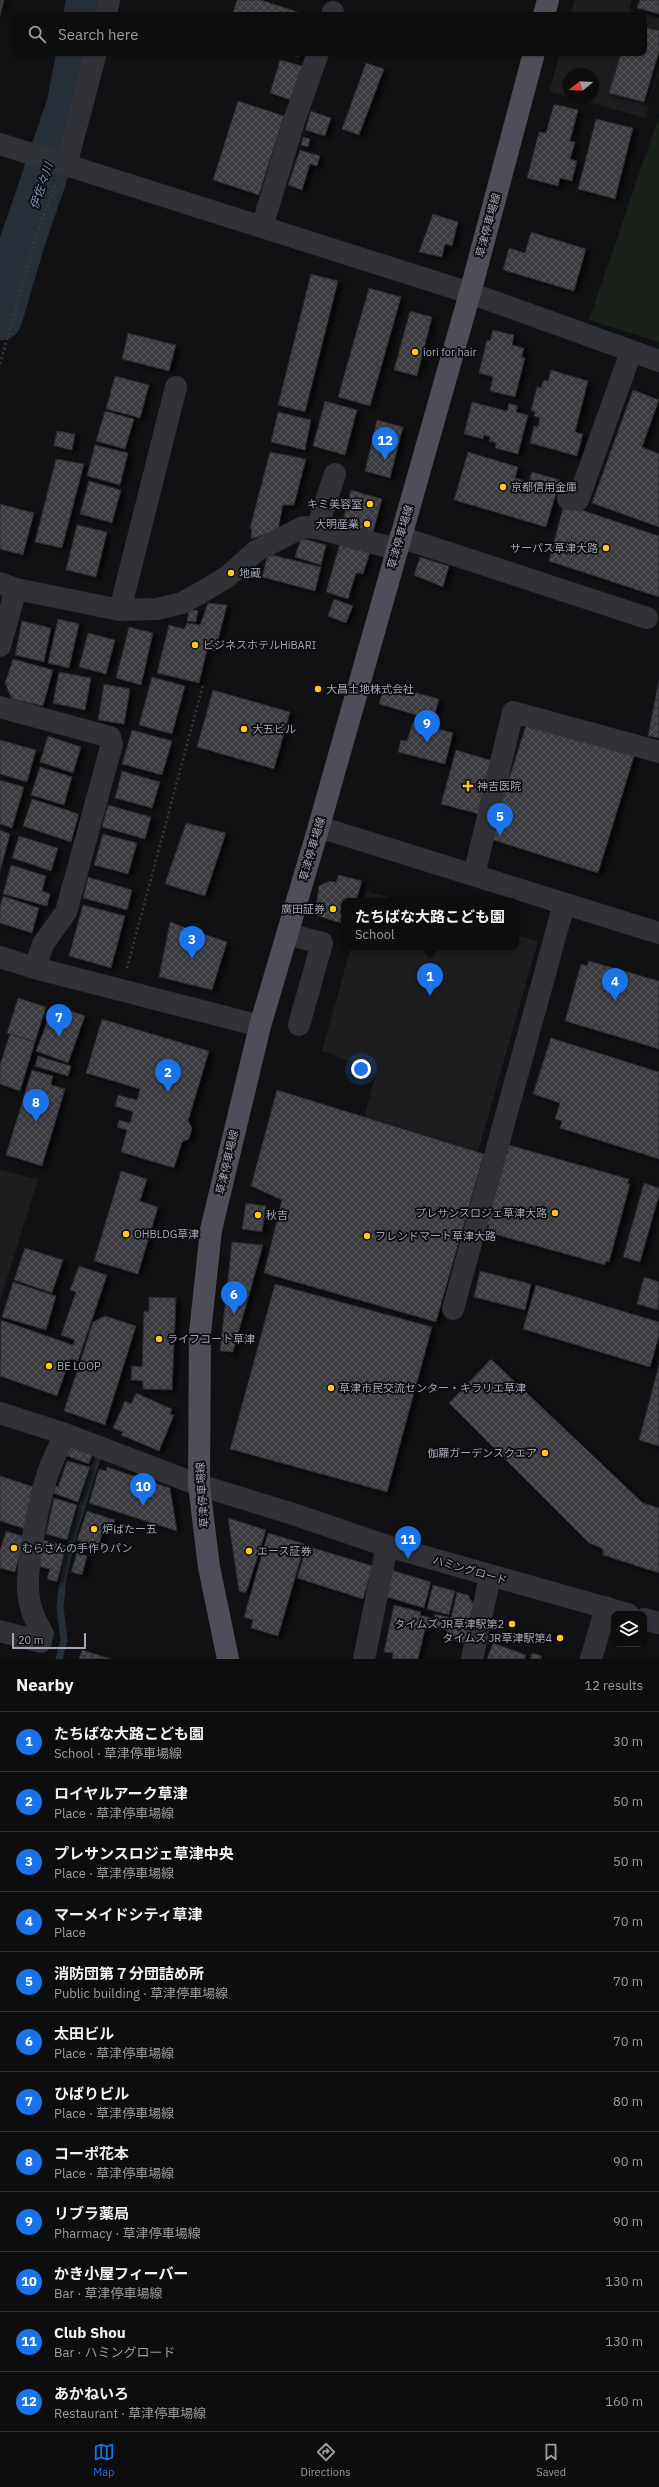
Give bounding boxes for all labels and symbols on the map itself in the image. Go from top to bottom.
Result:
north arrow [563,68,599,104]
water label: 伊佐々川 [26,159,57,211]
street label: 草津停車場線 [473,191,503,259]
place label: iori for hair [423,345,477,359]
marker: iori for hair [410,347,420,357]
pin: 12 [372,427,398,460]
place label: 京都信用金庫 [511,480,577,494]
marker: 京都信用金庫 [498,482,508,492]
place label: キミ美容室 [307,497,362,511]
marker: キミ美容室 [365,499,375,509]
street label: 草津停車場線 [384,503,416,571]
place label: 大明産業 [315,517,359,531]
marker: 大明産業 [362,519,372,529]
place label: サーパス草津大路 [510,541,598,555]
marker: サーパス草津大路 [601,543,611,553]
place label: 地蔵 [239,566,261,580]
marker: 地蔵 [226,568,236,578]
place label: ビジネスホテルHiBARI [203,638,316,652]
marker: ビジネスホテルHiBARI [190,640,200,650]
place label: 大昌土地株式会社 [326,682,414,696]
marker: 大昌土地株式会社 [313,684,323,694]
pin: 9 [414,710,440,743]
place label: 大五ビル [252,722,296,736]
marker: 大五ビル [239,724,249,734]
place label: 神吉医院 [477,779,521,793]
marker: 神吉医院 [462,780,474,792]
pin: 5 [487,803,513,836]
street label: 草津停車場線 [296,815,328,883]
place label: 廣田証券 [281,902,325,916]
marker: 廣田証券 [328,904,338,914]
pin: 3 [179,926,205,959]
pin: 1 [417,963,443,996]
pin: 4 [602,968,628,1001]
pin: 7 [46,1004,72,1037]
pin: 2 [155,1059,181,1092]
your location [351,1059,371,1079]
pin: 8 [23,1089,49,1122]
street label: 草津停車場線 [213,1128,241,1196]
place label: プレサンスロジェ草津大路 [415,1206,547,1220]
place label: 秋吉 [266,1208,288,1222]
marker: プレサンスロジェ草津大路 [550,1208,560,1218]
marker: 秋吉 [253,1210,263,1220]
place label: OHBLDG草津 [134,1227,199,1241]
marker: OHBLDG草津 [121,1229,131,1239]
place label: フレンドマート草津大路 [375,1229,496,1243]
marker: フレンドマート草津大路 [362,1231,372,1241]
pin: 6 [221,1281,247,1314]
place label: ライフコート草津 [167,1332,255,1346]
marker: ライフコート草津 [154,1334,164,1344]
place label: BE LOOP [57,1359,101,1373]
marker: BE LOOP [44,1361,54,1371]
place label: 草津市民交流センター・キラリエ草津 [339,1381,526,1395]
marker: 草津市民交流センター・キラリエ草津 [326,1383,336,1393]
place label: 伽羅ガーデンスクエア [427,1446,537,1460]
marker: 伽羅ガーデンスクエア [540,1448,550,1458]
street label: 草津停車場線 [193,1462,211,1528]
pin: 10 [130,1473,156,1506]
place label: 炉ばたー五 [102,1522,157,1536]
marker: 炉ばたー五 [89,1524,99,1534]
pin: 11 [395,1526,421,1559]
place label: むらさんの手作りパン [22,1541,133,1555]
marker: むらさんの手作りパン [9,1543,19,1553]
place label: エース証券 [257,1544,311,1558]
marker: エース証券 [244,1546,254,1556]
street label: ハミングロード [431,1553,509,1587]
place label: タイムズ JR草津駅第2 [394,1617,504,1631]
marker: タイムズ JR草津駅第2 [507,1619,517,1629]
scale bar [12,1631,86,1650]
place label: タイムズ JR草津駅第4 [442,1631,552,1645]
marker: タイムズ JR草津駅第4 [555,1633,565,1643]

